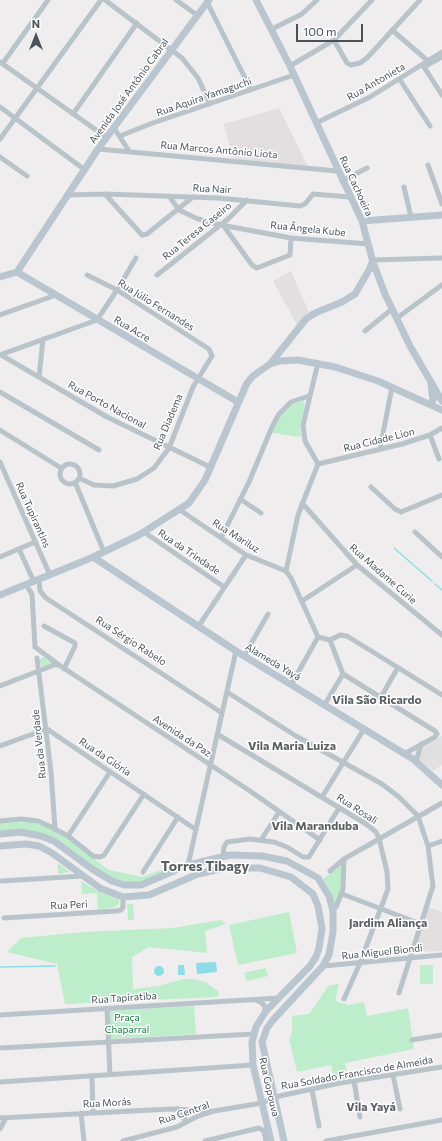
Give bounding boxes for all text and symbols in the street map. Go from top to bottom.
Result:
north arrow [16,16,56,56]
scale bar [298,16,365,42]
text: N [32,17,40,30]
text: 100 m [303,24,337,38]
street label: Avenida José Antônio Cabral [87,36,171,146]
street label: Rua Antonieta [345,61,407,103]
street label: Rua Aquira Yamaguchi [155,75,253,119]
street label: Rua Marcos Antônio Liota [160,139,278,161]
street label: Rua Cachoeira [337,154,375,218]
street label: Rua Nair [192,182,232,196]
street label: Rua Teresa Caseiro [160,199,234,263]
street label: Rua Ângela Kube [270,219,346,239]
street label: Rua Júlio Fernandes [116,277,196,333]
street label: Rua Acre [112,314,152,344]
street label: Rua Porto Nacional [66,379,148,431]
street label: Rua Diadema [151,392,185,452]
street label: Rua Cidade Lion [342,425,416,455]
street label: Rua Tupirantins [13,480,53,550]
street label: Rua Mariluz [210,517,262,555]
street label: Rua da Trindade [156,527,222,577]
street label: Rua Madame Curie [347,541,419,607]
street label: Rua Sérgio Rabelo [93,614,169,668]
street label: Alameda Yayá [243,641,303,683]
district label: Vila São Ricardo [332,693,422,707]
street label: Rua da Verdade [29,709,49,779]
street label: Avenida da Paz [150,713,214,759]
street label: Rua da Glória [77,735,133,779]
district label: Vila Maria Luiza [248,739,336,753]
street label: Rua Rosali [334,791,380,827]
district label: Vila Maranduba [272,819,358,833]
district label: Torres Tibagy [161,858,249,874]
street label: Rua Peri [50,898,88,912]
district label: Jardim Aliança [349,916,427,930]
street label: Rua Miguel Biondi [341,942,423,962]
street label: Rua Tapiratiba [91,990,157,1006]
park label: Praça Chaparral [105,1012,149,1036]
street label: Rua Soldado Francisco de Almeida [280,1054,434,1092]
street label: Rua Gopouva [256,1056,282,1118]
street label: Rua Morás [82,1096,132,1110]
street label: Rua Central [157,1099,211,1127]
district label: Vila Yayá [346,1100,396,1114]

